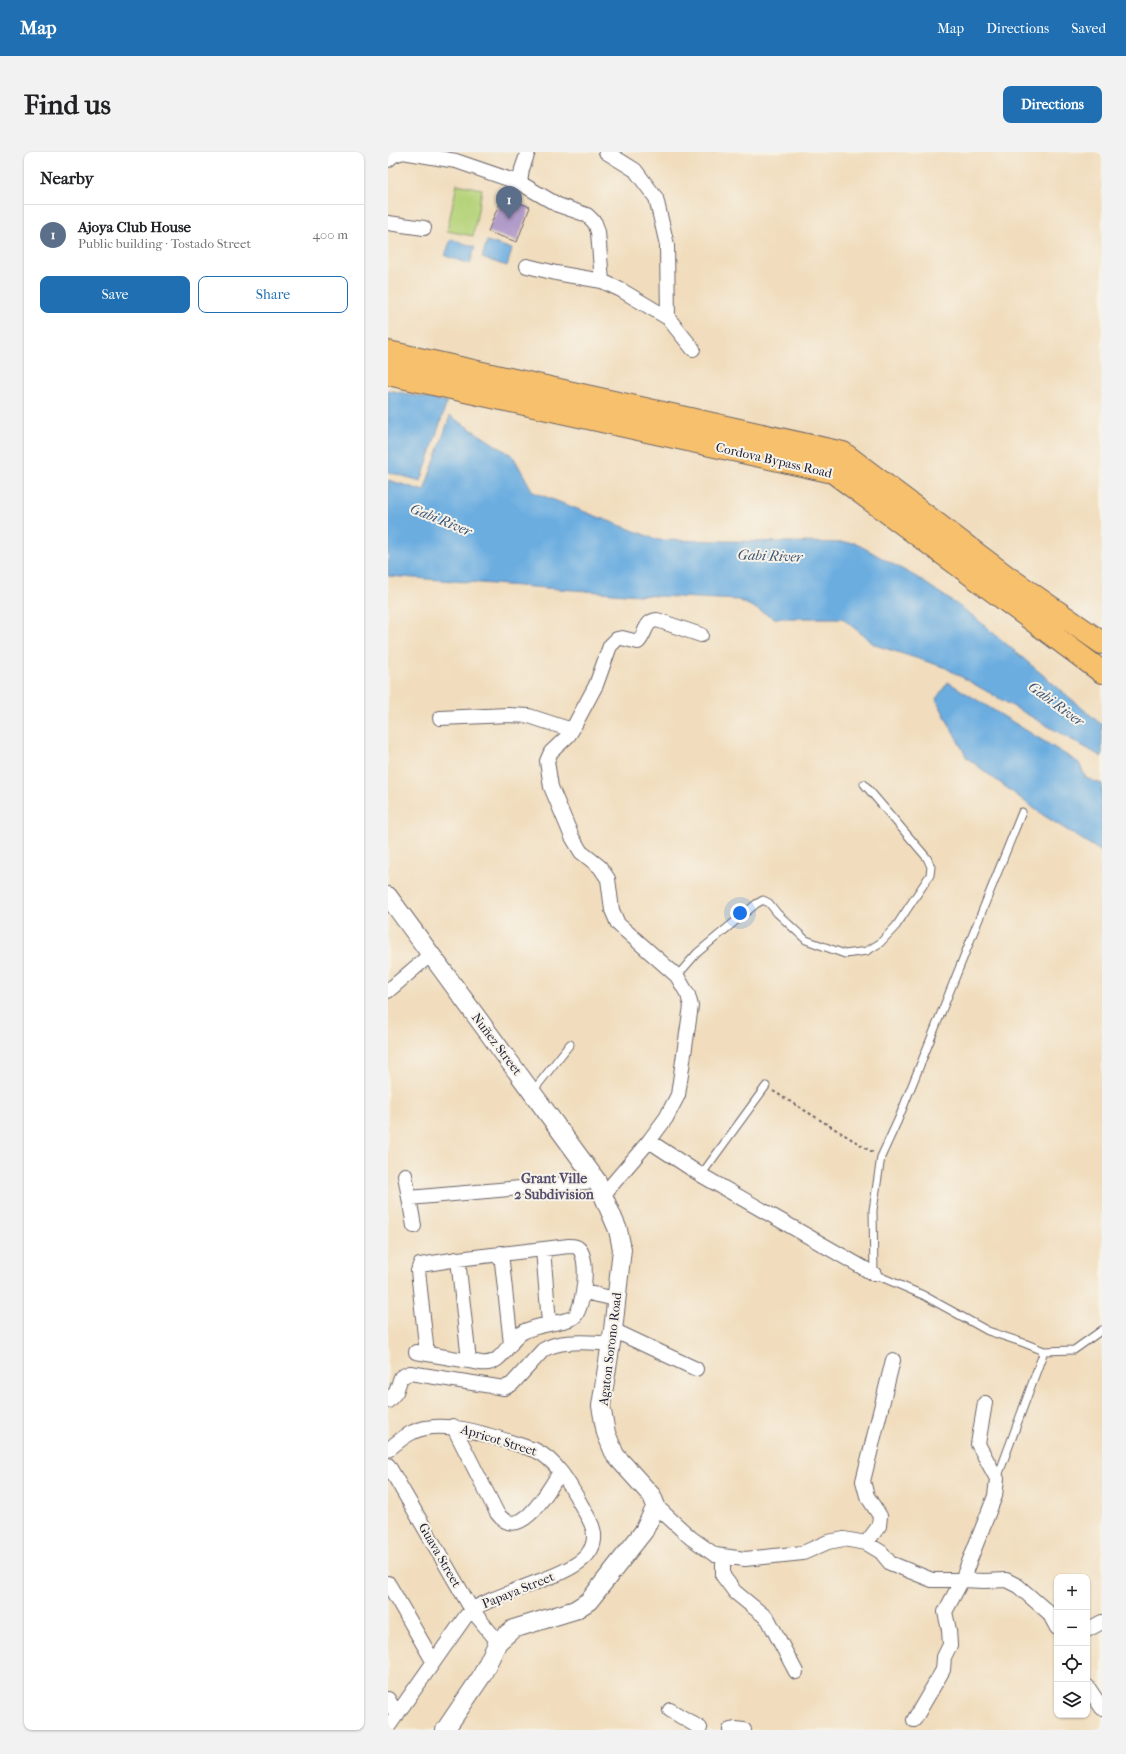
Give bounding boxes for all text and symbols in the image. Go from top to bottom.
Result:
text: Map [20,17,56,39]
text: Map [937,20,964,37]
text: Directions [986,20,1049,37]
text: Saved [1071,20,1106,37]
button: Directions [1003,86,1102,123]
text: Find us [24,88,111,121]
text: Nearby [40,168,94,188]
pin: 1 [496,186,522,219]
text: Ajoya Club House [78,218,191,236]
text: 1 [51,227,55,242]
text: 400 m [312,227,348,242]
text: Public building · Tostado Street [78,236,251,251]
button: Save [40,276,190,313]
button: Share [198,276,348,313]
street label: Cordova Bypass Road [714,439,835,481]
water label: Gabi River [408,500,476,541]
water label: Gabi River [737,546,804,566]
water label: Gabi River [1025,678,1089,731]
your location [730,903,750,923]
street label: Nuñez Street [469,1010,525,1078]
district label: Grant Ville 2 Subdivision [514,1170,595,1203]
street label: Agaton Sorono Road [595,1291,624,1407]
street label: Apricot Street [458,1421,539,1459]
street label: Guava Street [416,1520,465,1590]
street label: Papaya Street [480,1569,557,1611]
map controls [1054,1574,1090,1718]
button: + [1054,1574,1090,1610]
button: − [1054,1610,1090,1646]
button: locate [1054,1646,1090,1682]
button: layers [1054,1682,1090,1718]

